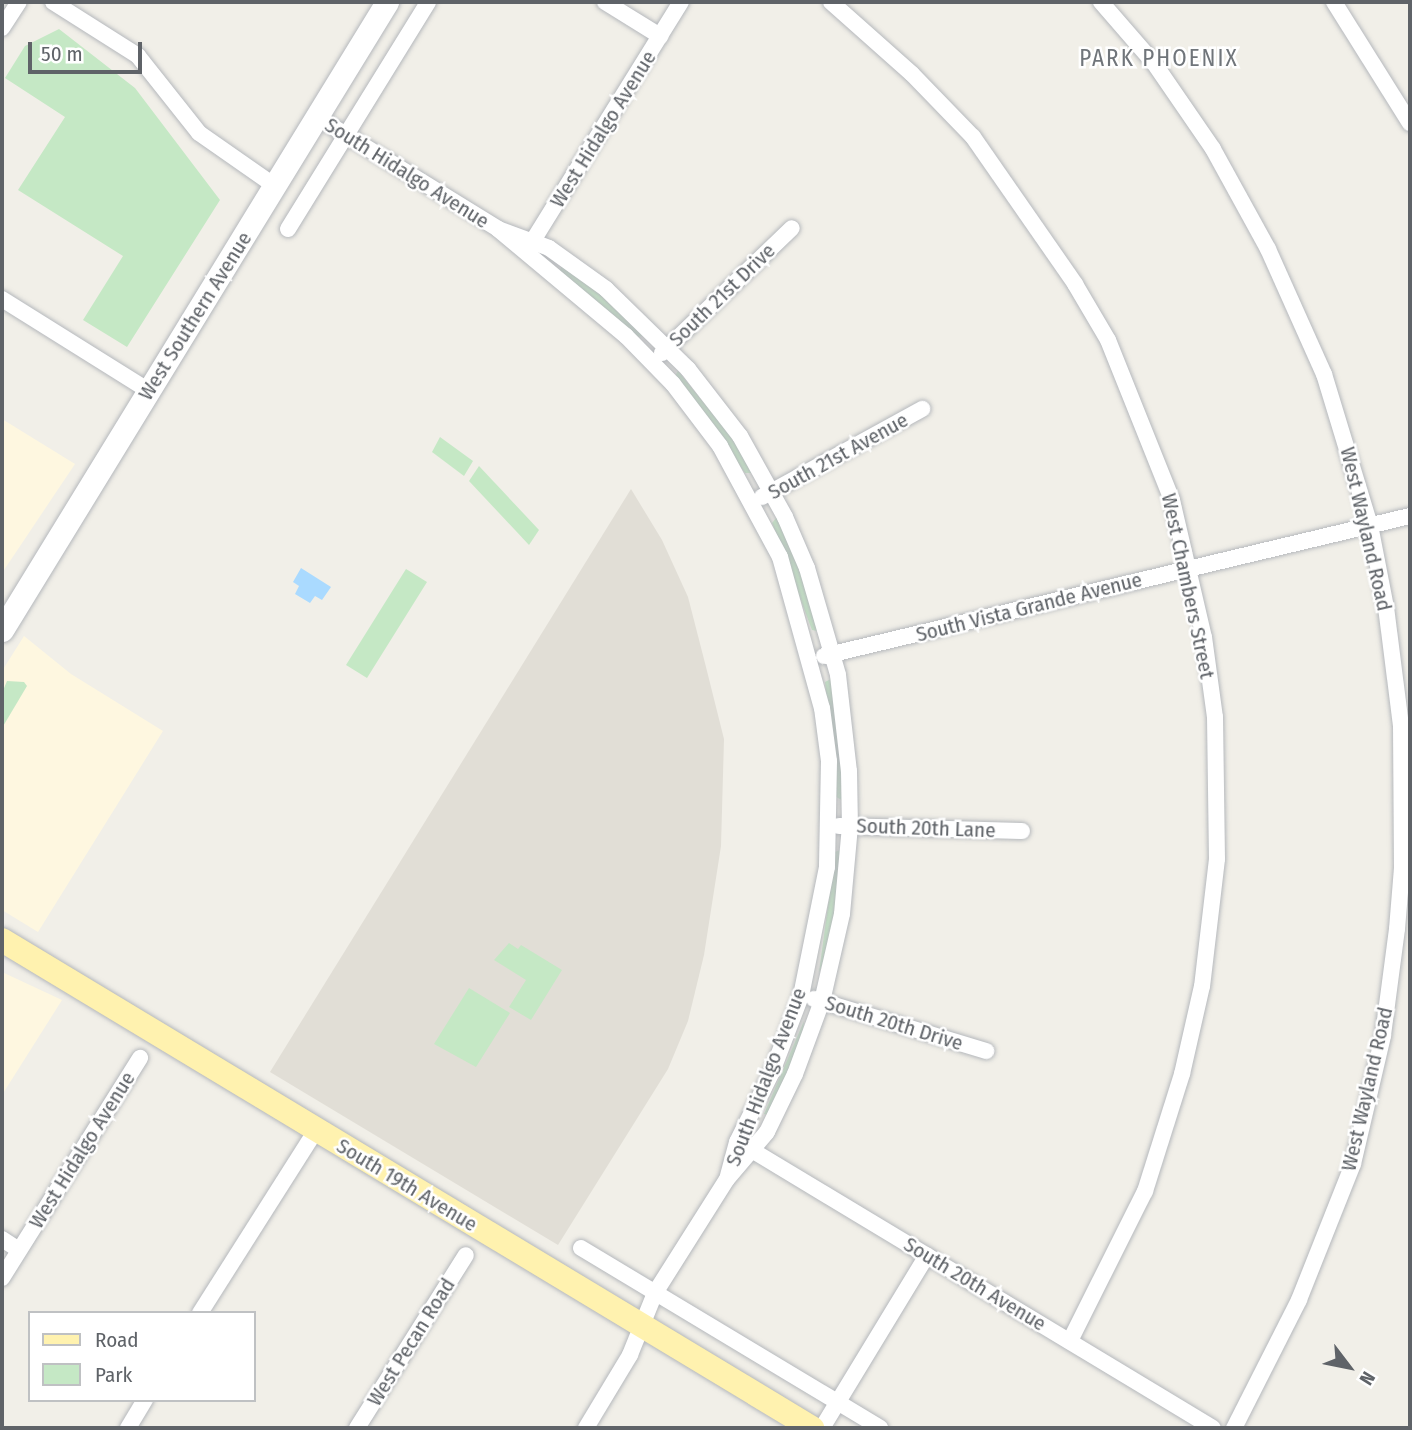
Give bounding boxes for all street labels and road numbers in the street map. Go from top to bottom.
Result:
street label: West Hidalgo Avenue [545,46,661,212]
street label: South Hidalgo Avenue [320,112,494,234]
street label: West Southern Avenue [133,227,257,405]
street label: South 21st Drive [664,238,780,352]
street label: South 21st Avenue [764,407,912,505]
street label: West Wayland Road [1335,445,1397,613]
street label: West Chambers Street [1156,491,1220,681]
street label: South Vista Grande Avenue [913,567,1145,647]
street label: South 20th Lane [856,813,996,843]
street label: South Hidalgo Avenue [720,984,812,1170]
street label: South 20th Drive [822,990,966,1056]
street label: West Wayland Road [1336,1005,1398,1173]
street label: West Hidalgo Avenue [24,1067,140,1233]
street label: South 19th Avenue [332,1133,482,1237]
street label: South 20th Avenue [899,1232,1051,1336]
street label: West Pecan Road [362,1273,460,1411]

